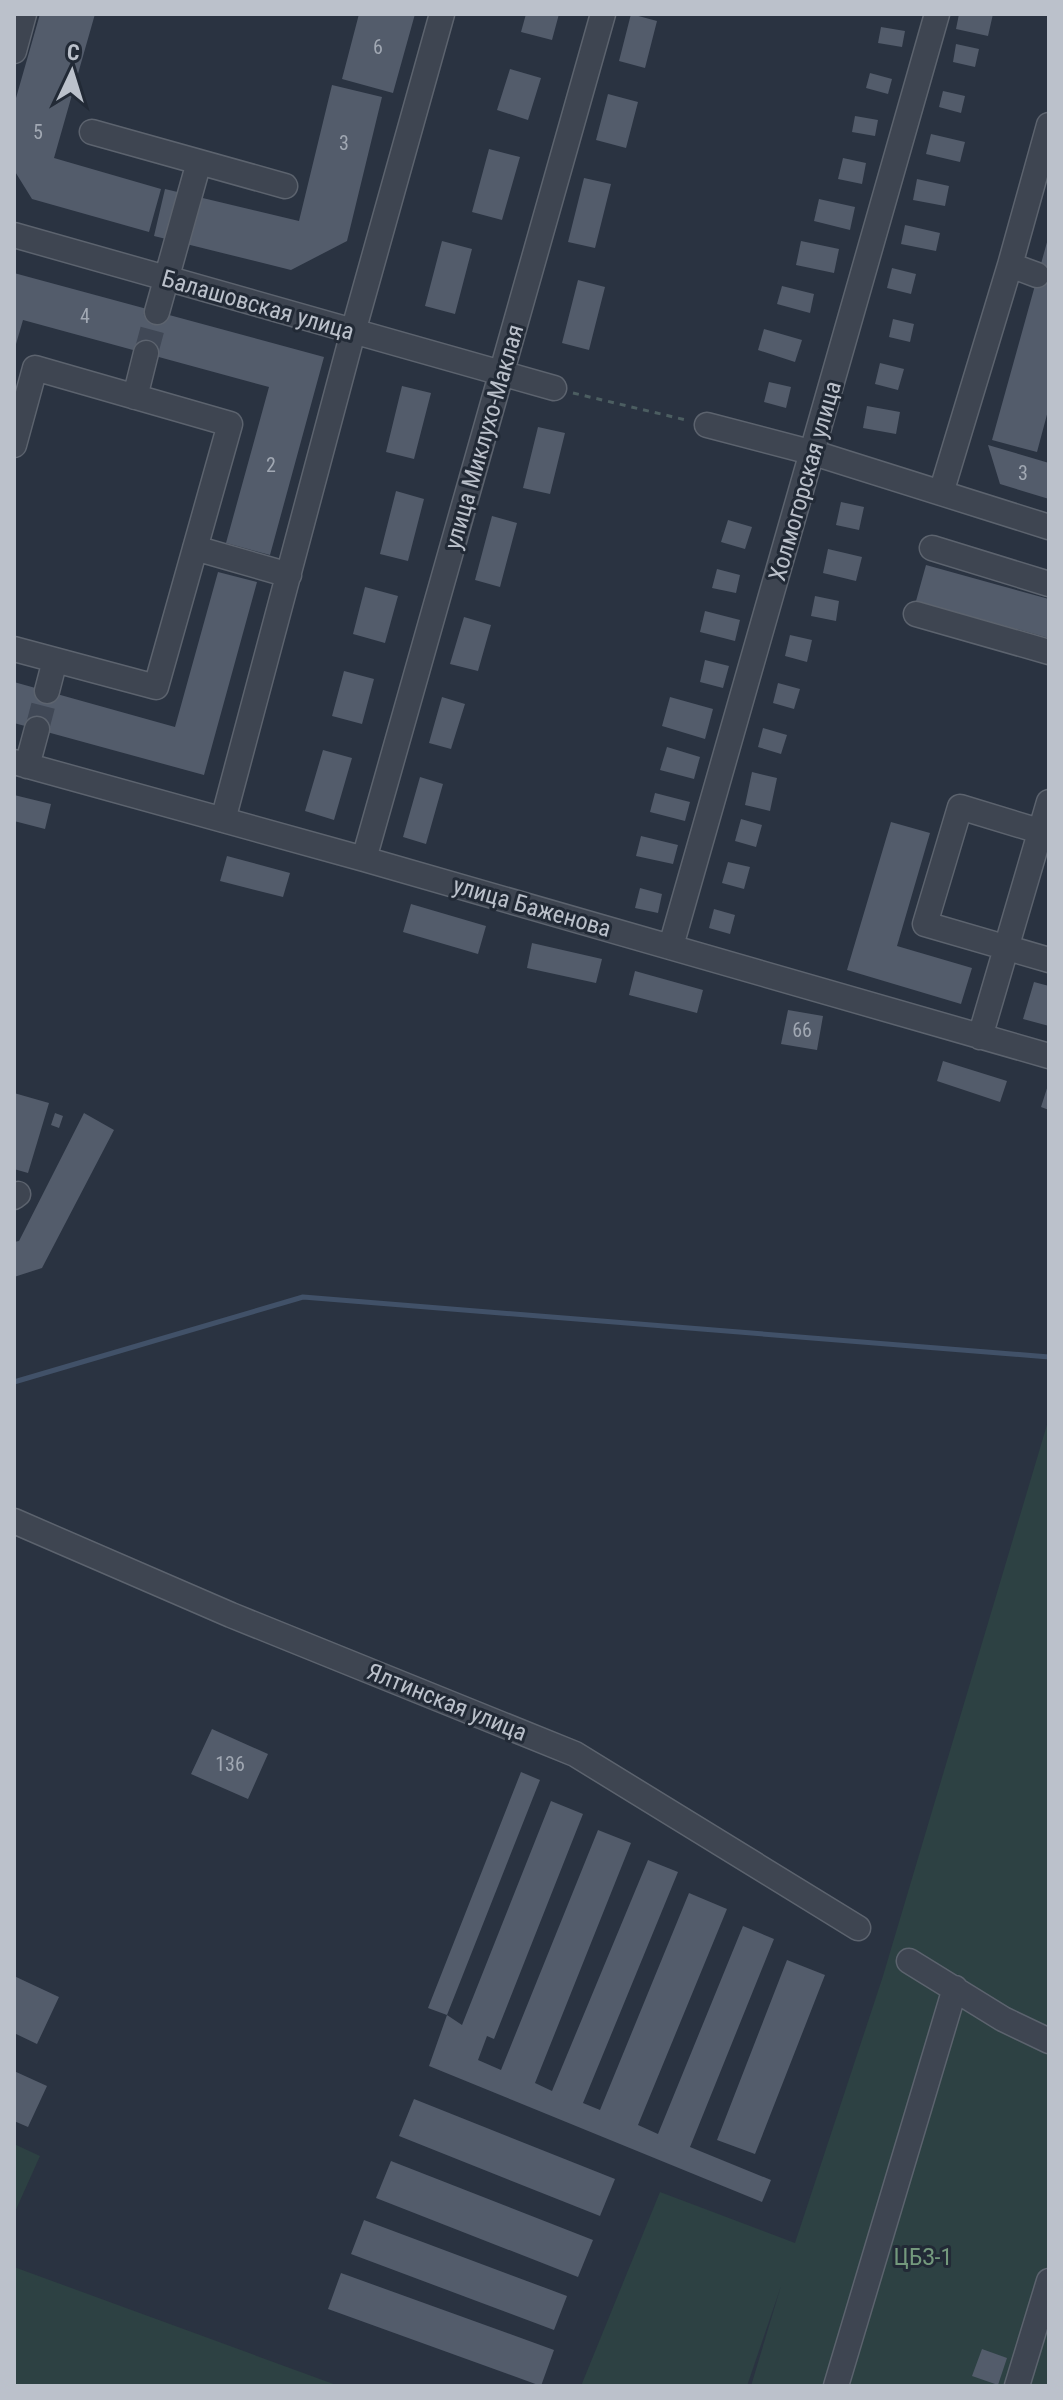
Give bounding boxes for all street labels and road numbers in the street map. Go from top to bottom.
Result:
street label: Балашовская улица [159,264,357,346]
street label: улица Миклухо-Маклая [439,321,529,553]
street label: Холмогорская улица [763,378,847,584]
street label: улица Баженова [450,871,614,943]
street label: Ялтинская улица [363,1657,531,1747]

